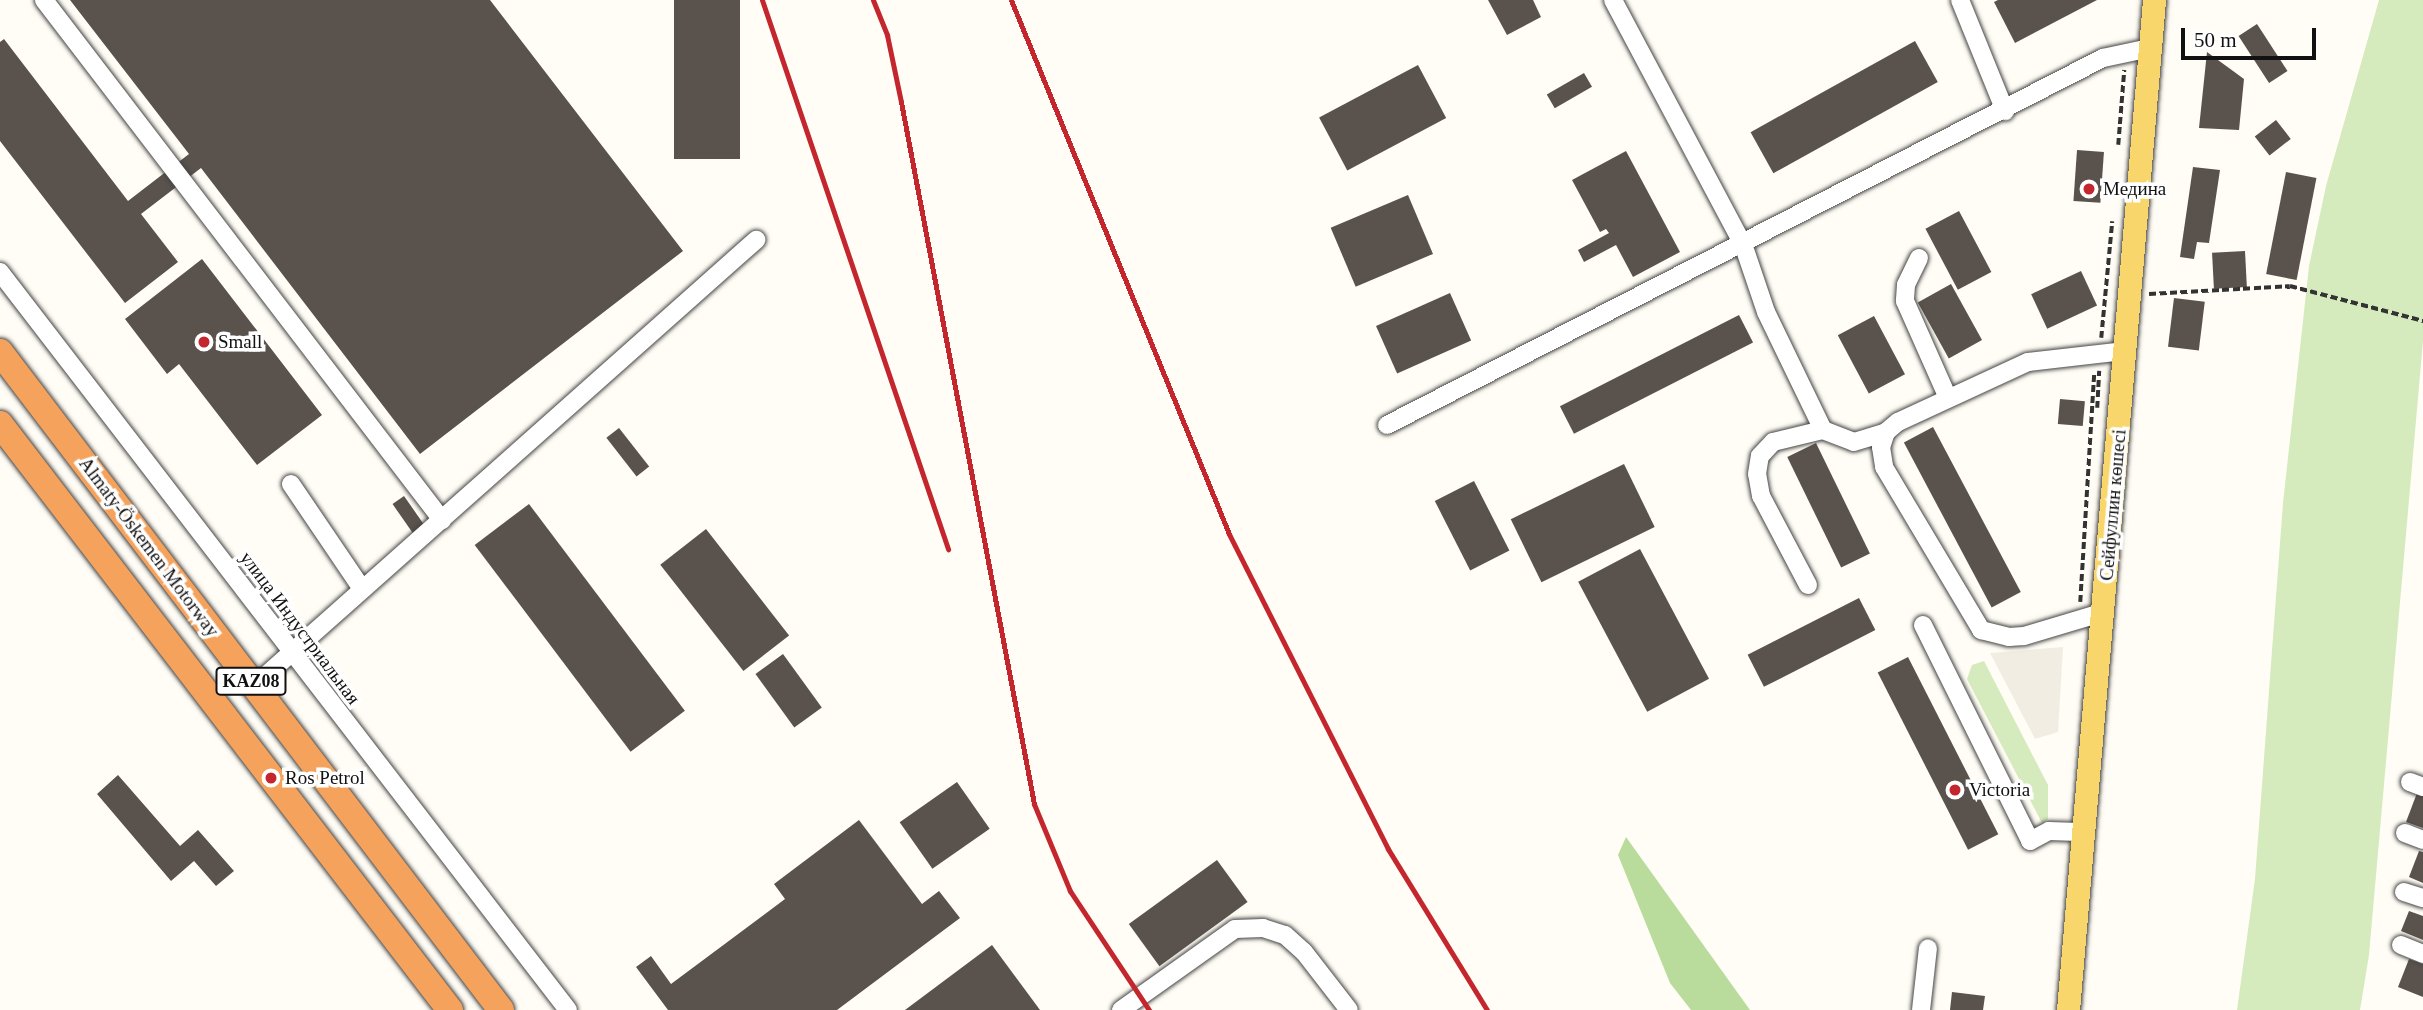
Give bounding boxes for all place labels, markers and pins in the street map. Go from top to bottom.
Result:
place label: Медина [2103,178,2166,200]
marker: Медина [2081,181,2097,197]
place label: Small [218,331,262,353]
marker: Small [196,334,212,350]
place label: Ros Petrol [285,767,365,789]
marker: Ros Petrol [263,770,279,786]
place label: Victoria [1969,779,2030,801]
marker: Victoria [1947,782,1963,798]

